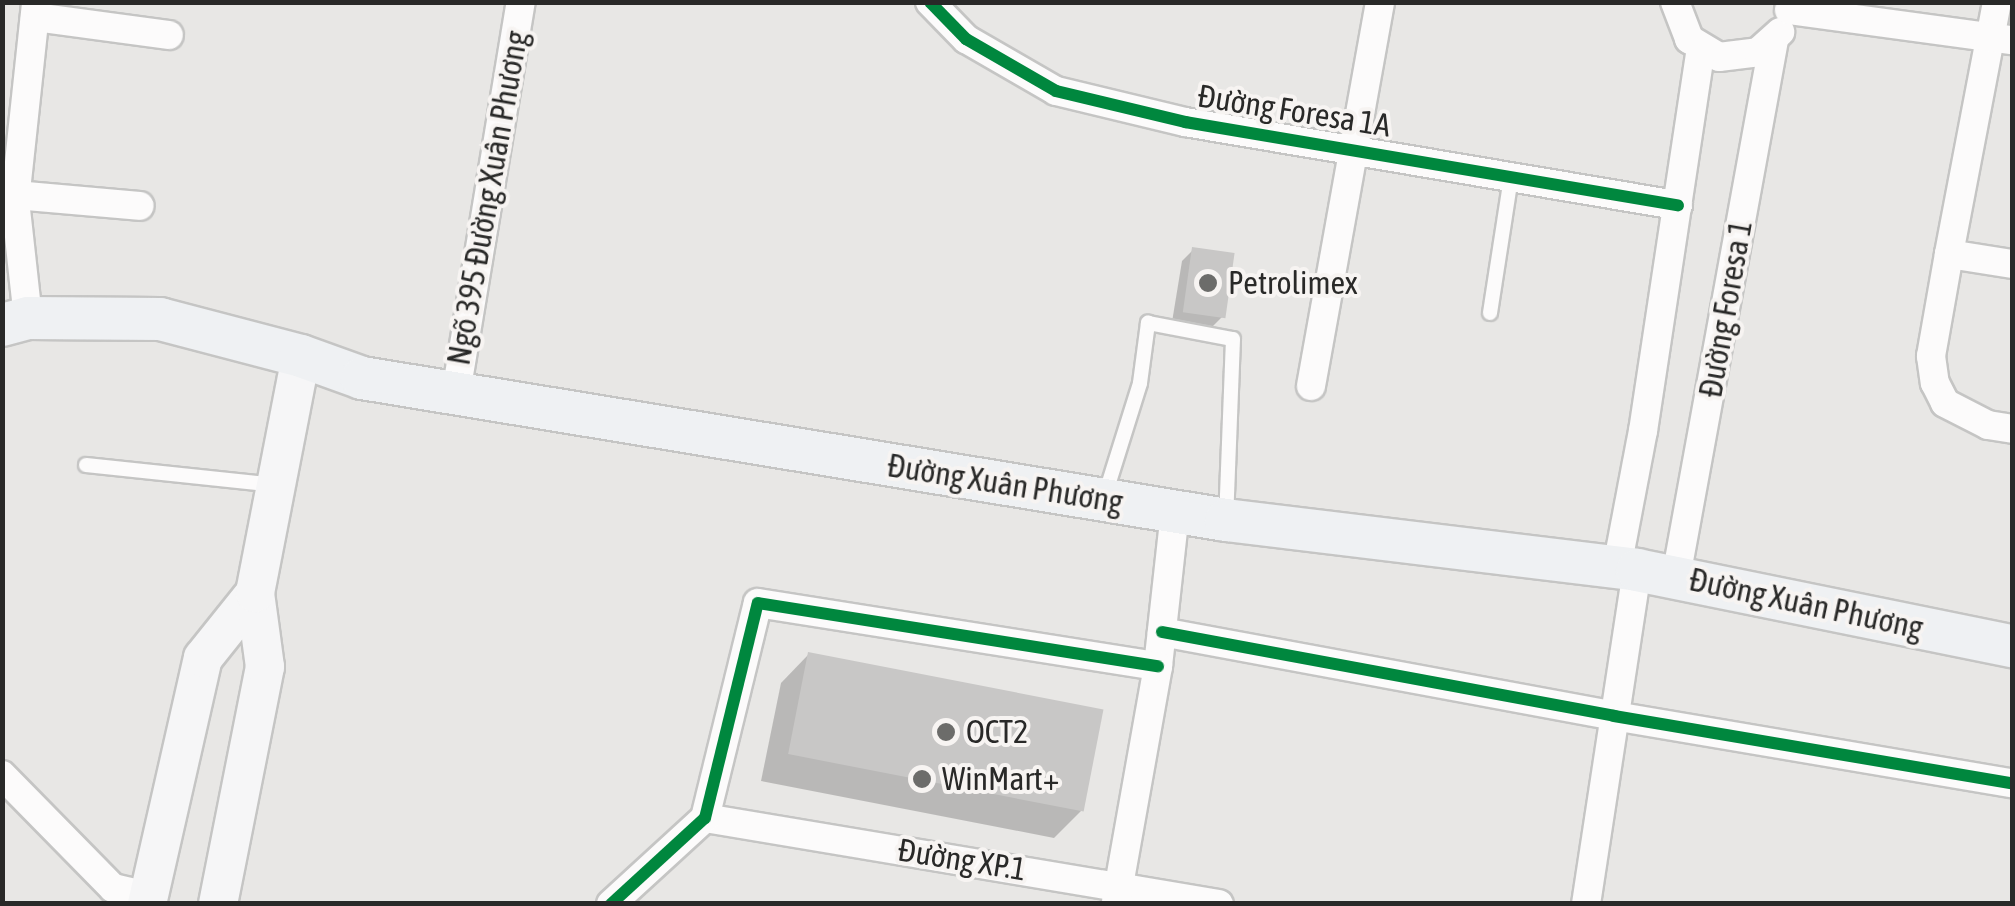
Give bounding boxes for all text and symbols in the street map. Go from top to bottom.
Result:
street label: Ngõ 395 Đường Xuân Phương [440,28,536,368]
street label: Đường Foresa 1A [1195,77,1393,145]
street label: Đường Foresa 1 [1692,218,1760,400]
place label: Petrolimex [1228,264,1358,302]
marker: Petrolimex [1197,272,1219,294]
street label: Đường Xuân Phương [885,446,1125,522]
street label: Đường Xuân Phương [1686,561,1926,647]
place label: OCT2 [966,713,1028,751]
marker: OCT2 [935,721,957,743]
place label: WinMart+ [942,760,1059,798]
marker: WinMart+ [911,768,933,790]
street label: Đường XP.1 [895,831,1029,889]

